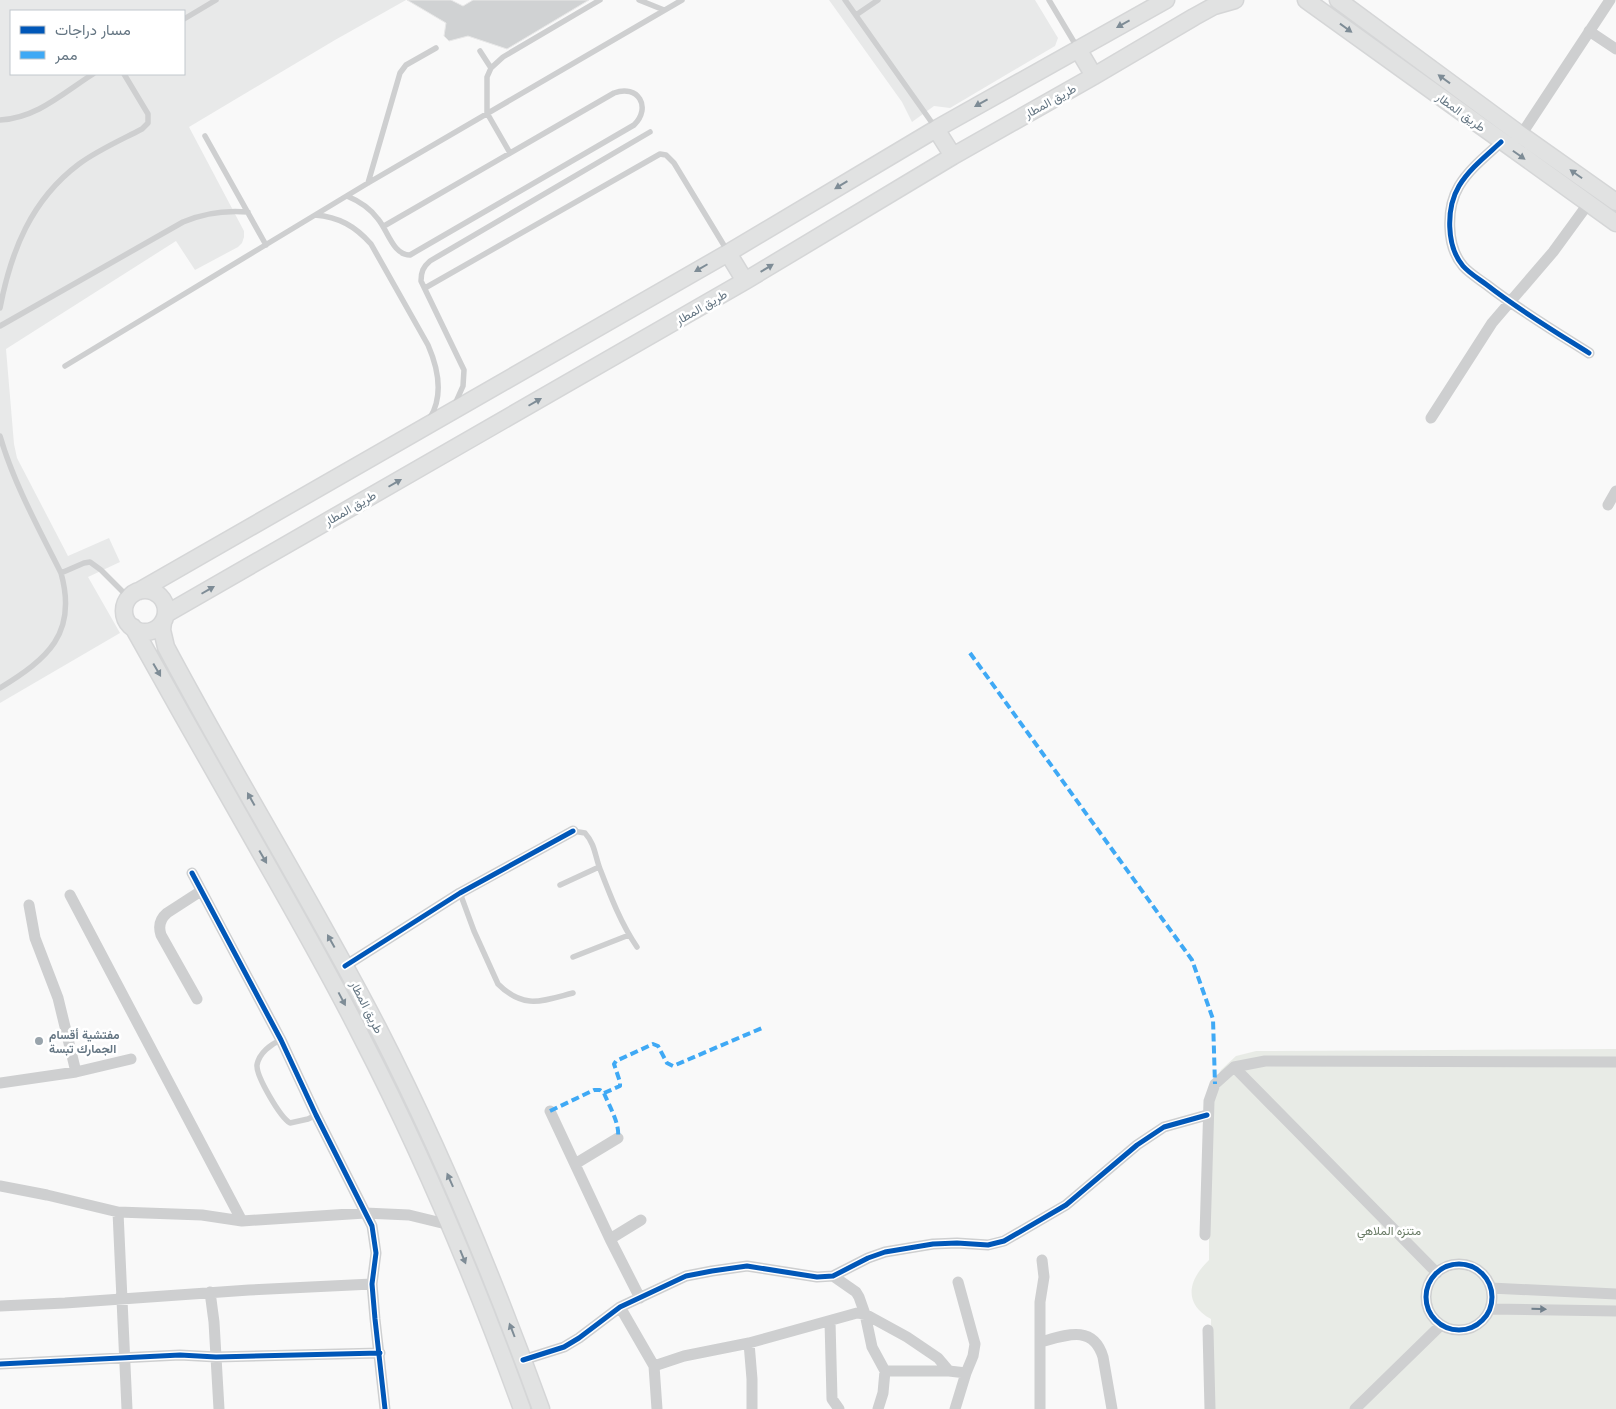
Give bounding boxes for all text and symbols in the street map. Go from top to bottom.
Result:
legend [10,10,185,75]
text: مسار دراجات [55,20,131,39]
one-way arrow [1116,20,1130,28]
one-way arrow [1339,23,1353,33]
text: ممر [54,45,77,64]
one-way arrow [1438,73,1451,84]
street label: طريق المطار [1020,80,1079,123]
street label: طريق المطار [1432,89,1489,136]
one-way arrow [975,99,988,108]
one-way arrow [1513,150,1526,160]
one-way arrow [1569,169,1583,179]
one-way arrow [835,181,848,190]
one-way arrow [761,263,774,272]
one-way arrow [694,264,709,272]
street label: طريق المطار [672,286,730,329]
one-way arrow [529,397,542,406]
one-way arrow [388,478,401,487]
street label: طريق المطار [321,487,379,530]
one-way arrow [202,585,215,594]
one-way arrow [152,663,161,676]
one-way arrow [247,792,256,806]
one-way arrow [258,850,267,863]
one-way arrow [327,933,335,948]
street label: طريق المطار [346,977,387,1036]
one-way arrow [338,991,346,1006]
place label: مفتشية أقسام الجمارك تبسة [49,1027,120,1057]
marker: مفتشية أقسام الجمارك تبسة [33,1035,45,1047]
one-way arrow [445,1173,453,1187]
park label: متنزه الملاهي [1357,1223,1421,1241]
one-way arrow [460,1249,468,1264]
one-way arrow [1531,1305,1547,1313]
one-way arrow [508,1323,515,1338]

